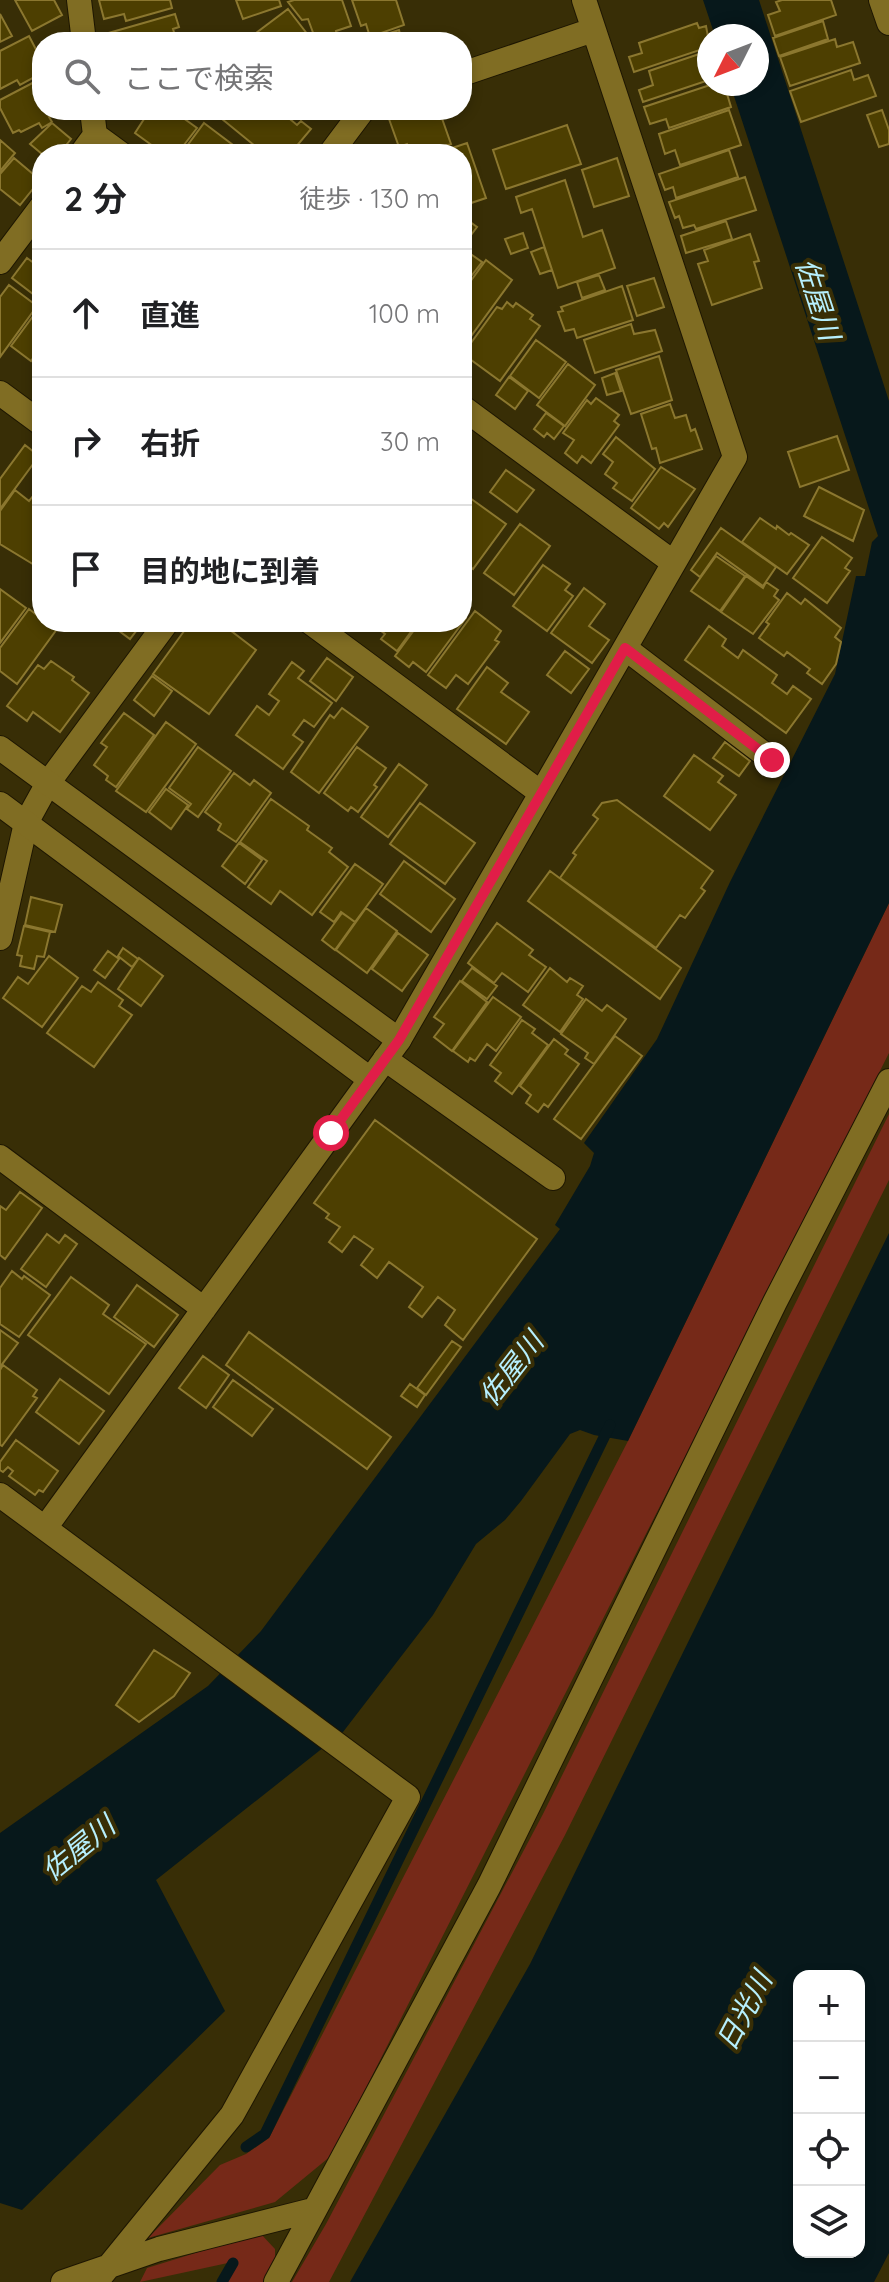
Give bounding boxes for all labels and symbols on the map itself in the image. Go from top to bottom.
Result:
north arrow [697,24,769,96]
water label: 佐屋川 [789,253,849,347]
route end [754,742,790,778]
route start [313,1115,349,1151]
water label: 佐屋川 [471,1322,552,1413]
water label: 佐屋川 [34,1806,124,1888]
water label: 日光川 [708,1963,780,2056]

